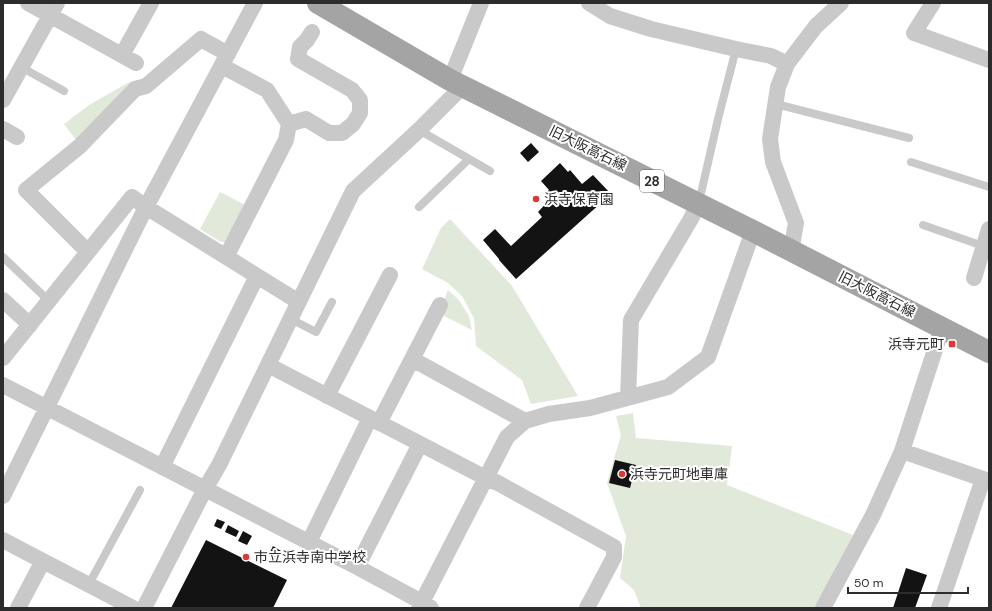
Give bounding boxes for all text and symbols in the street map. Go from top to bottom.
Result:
street label: 旧大阪高石線 [546,121,630,175]
road number: 28 [640,170,664,192]
place label: 浜寺保育園 [544,190,614,208]
marker: 浜寺保育園 [531,194,541,204]
street label: 旧大阪高石線 [835,267,919,321]
place label: 浜寺元町 [888,335,944,353]
marker: 浜寺元町 [947,339,957,349]
place label: 浜寺元町地車庫 [630,465,728,483]
marker: 浜寺元町地車庫 [617,469,627,479]
place label: 市立浜寺南中学校 [254,548,366,566]
marker: 市立浜寺南中学校 [241,552,251,562]
scale bar [848,569,968,595]
text: 50 m [854,575,883,591]

